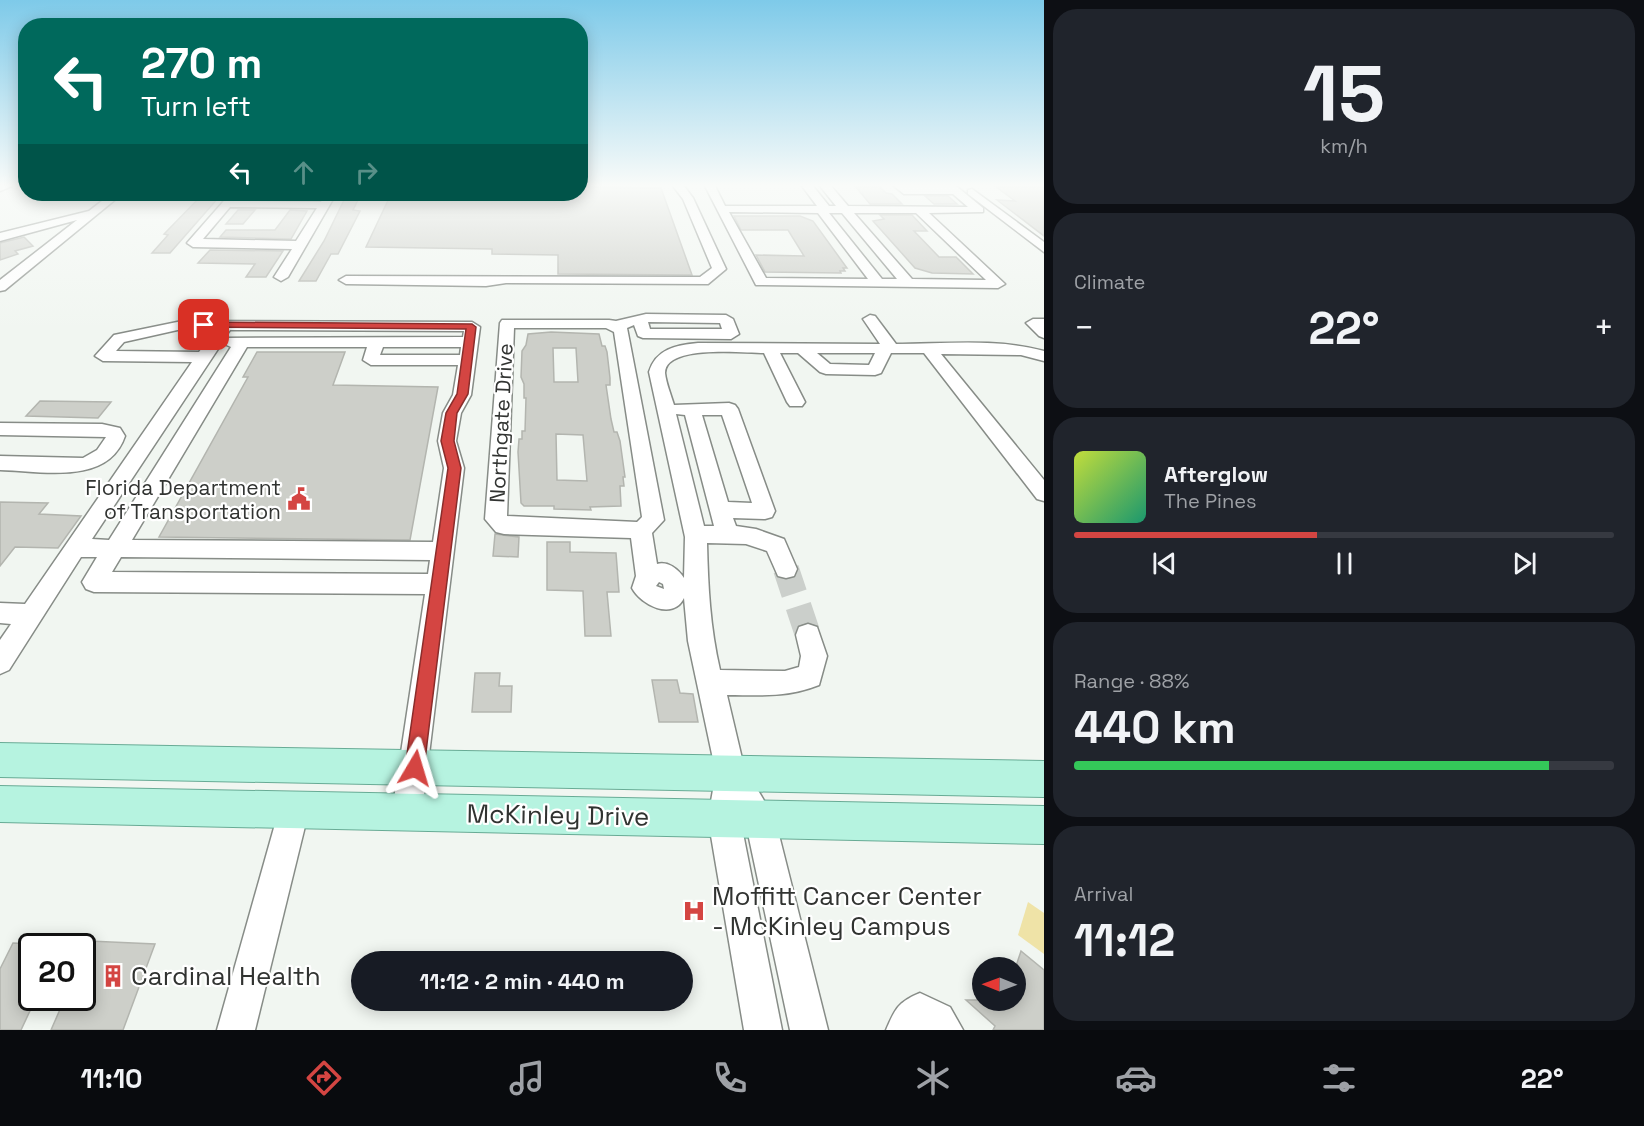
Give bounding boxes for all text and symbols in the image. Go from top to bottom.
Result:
text: 270 m [141,37,262,90]
icon: left [42,42,120,120]
text: 15 [1303,44,1385,144]
text: Turn left [141,89,251,124]
text: km/h [1320,133,1368,159]
icon: left [224,156,257,189]
icon: ahead [287,156,320,189]
icon: right [350,156,383,189]
text: Climate [1074,269,1145,295]
pin [178,299,229,350]
text: 22° [1308,300,1380,357]
text: − [1074,307,1094,349]
text: + [1594,307,1614,349]
icon: arrive [187,308,220,341]
street label: Northgate Drive [483,343,519,503]
text: Afterglow [1164,460,1268,488]
place label: Florida Department of Transportation [85,474,281,525]
public building icon: Florida Department of Transportation [286,486,312,512]
text: The Pines [1164,488,1257,514]
icon: previous [1148,547,1181,580]
icon: pause [1328,547,1361,580]
icon: next [1508,547,1541,580]
text: Range · 88% [1074,668,1189,694]
text: 440 km [1074,699,1236,756]
position arrow [383,736,447,800]
street label: McKinley Drive [466,796,650,834]
place label: Moffitt Cancer Center - McKinley Campus [712,879,982,943]
text: Arrival [1074,881,1133,907]
hospital icon: Moffitt Cancer Center - McKinley Campus [681,898,707,924]
text: 11:12 [1074,912,1175,969]
speed limit sign: 20 [18,933,96,1011]
north arrow [972,957,1026,1011]
map controls [972,957,1026,1011]
place label: Cardinal Health [131,959,321,993]
building icon: Cardinal Health [100,963,126,989]
text: 11:12 · 2 min · 440 m [420,967,624,995]
icon: directions [303,1057,345,1099]
icon: music [506,1057,548,1099]
icon: phone [709,1057,751,1099]
icon: climate [912,1057,954,1099]
icon: car [1115,1057,1157,1099]
icon: filters [1318,1057,1360,1099]
text: 11:10 [80,1061,143,1096]
text: 22° [1521,1061,1564,1096]

